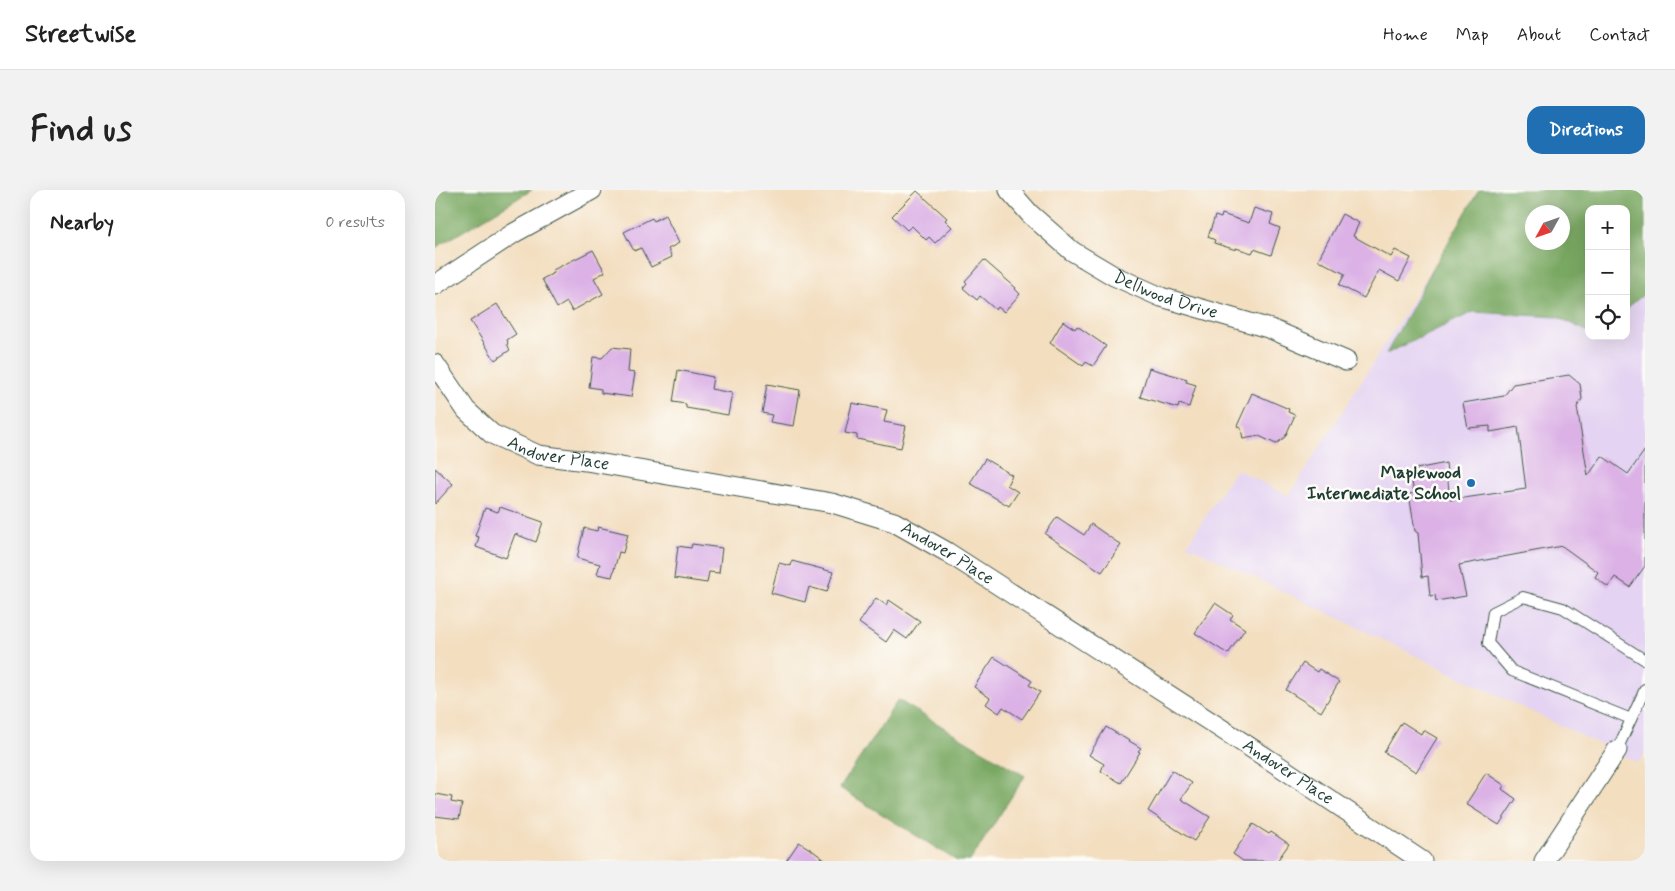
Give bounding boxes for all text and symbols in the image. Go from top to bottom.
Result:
text: Streetwise [25,19,136,50]
text: Home [1383,23,1428,47]
text: Map [1456,23,1489,47]
text: About [1517,23,1561,47]
text: Contact [1589,23,1650,47]
button: Directions [1527,106,1645,154]
text: Find us [30,107,132,153]
north arrow [1525,205,1570,250]
map controls [1585,205,1630,340]
button: + [1585,205,1630,250]
text: Nearby [50,209,114,237]
text: 0 results [325,212,385,233]
button: − [1585,250,1630,295]
street label: Dellwood Drive [1109,265,1221,325]
button: locate [1585,295,1630,340]
street label: Andover Place [503,431,611,477]
place label: Maplewood Intermediate School [1307,461,1461,506]
marker: Maplewood Intermediate School [1465,477,1477,489]
street label: Andover Place [896,516,998,591]
street label: Andover Place [1238,733,1338,811]

